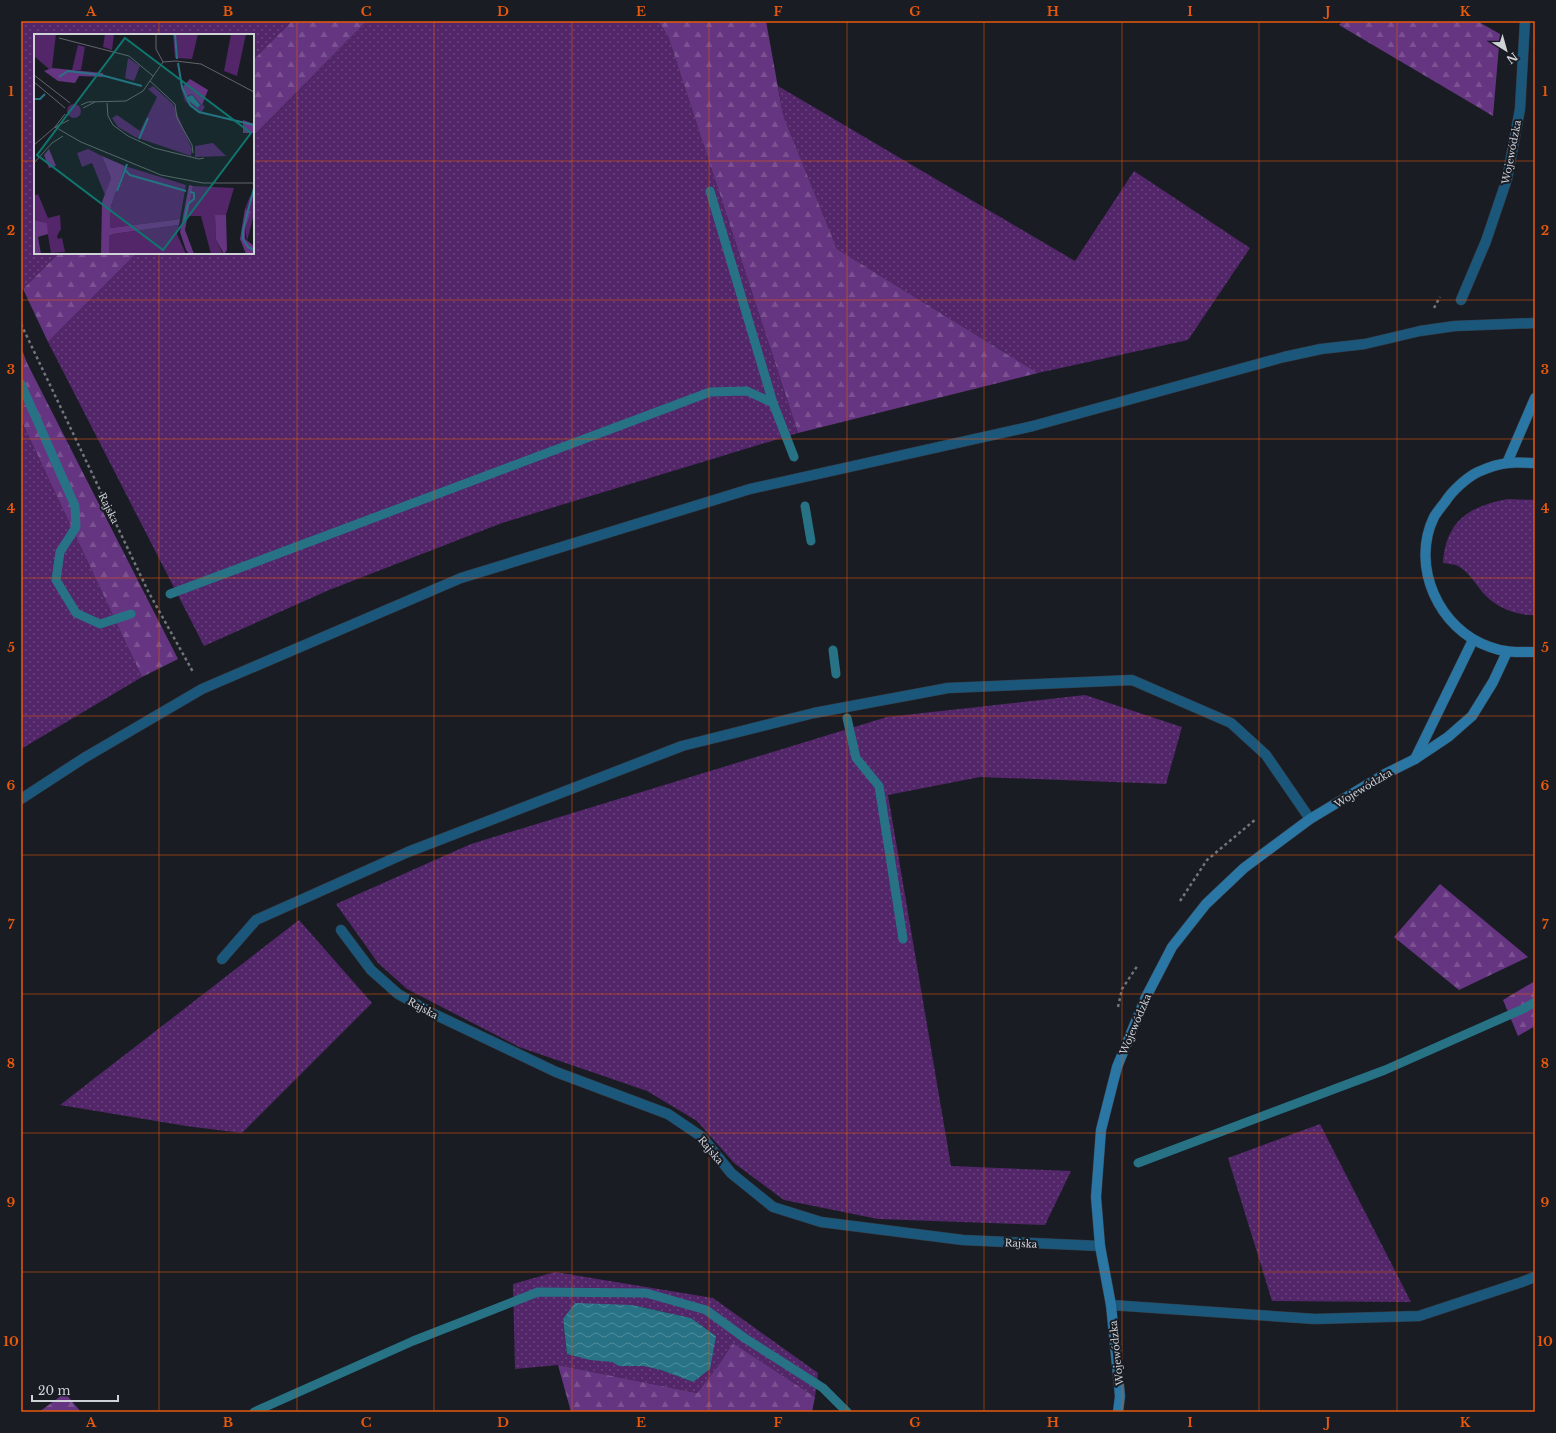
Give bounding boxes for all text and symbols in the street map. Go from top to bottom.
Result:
text: A [85,3,97,20]
text: B [223,3,233,20]
text: C [361,3,372,20]
text: D [497,3,509,20]
text: E [636,3,646,20]
text: F [774,3,783,20]
text: G [909,3,921,20]
text: H [1047,3,1059,20]
text: I [1187,3,1193,20]
text: J [1322,3,1331,20]
text: K [1460,3,1471,20]
north arrow [1486,30,1526,70]
inset map [34,34,254,254]
text: N [1503,49,1520,67]
text: 1 [8,83,14,100]
text: 1 [1542,83,1548,100]
street label: Wojewódzka [1499,118,1524,186]
text: 2 [7,222,15,239]
text: 2 [1541,222,1549,239]
text: 3 [7,361,15,378]
text: 3 [1541,361,1549,378]
street label: Rajska [96,491,122,526]
text: 4 [7,500,16,517]
text: 4 [1541,500,1550,517]
text: 5 [7,639,15,656]
text: 5 [1541,639,1549,656]
street label: Wojewódzka [1331,766,1395,811]
text: 6 [7,777,16,794]
text: 6 [1541,777,1550,794]
text: 7 [8,916,15,933]
text: 7 [1542,916,1549,933]
street label: Wojewódzka [1116,991,1154,1058]
street label: Rajska [405,995,441,1022]
text: 8 [7,1055,15,1072]
text: 8 [1541,1055,1549,1072]
street label: Rajska [695,1134,726,1167]
text: 9 [7,1194,16,1211]
text: 9 [1541,1194,1550,1211]
street label: Rajska [1004,1236,1038,1251]
street label: Wojewódzka [1107,1319,1126,1387]
text: 10 [3,1333,19,1350]
text: 10 [1537,1333,1553,1350]
scale bar [32,1377,118,1403]
text: 20 m [38,1383,70,1398]
text: A [85,1414,97,1431]
text: B [223,1414,233,1431]
text: C [361,1414,372,1431]
text: D [497,1414,509,1431]
text: E [636,1414,646,1431]
text: F [774,1414,783,1431]
text: G [909,1414,921,1431]
text: H [1047,1414,1059,1431]
text: I [1187,1414,1193,1431]
text: J [1322,1414,1331,1431]
text: K [1460,1414,1471,1431]

